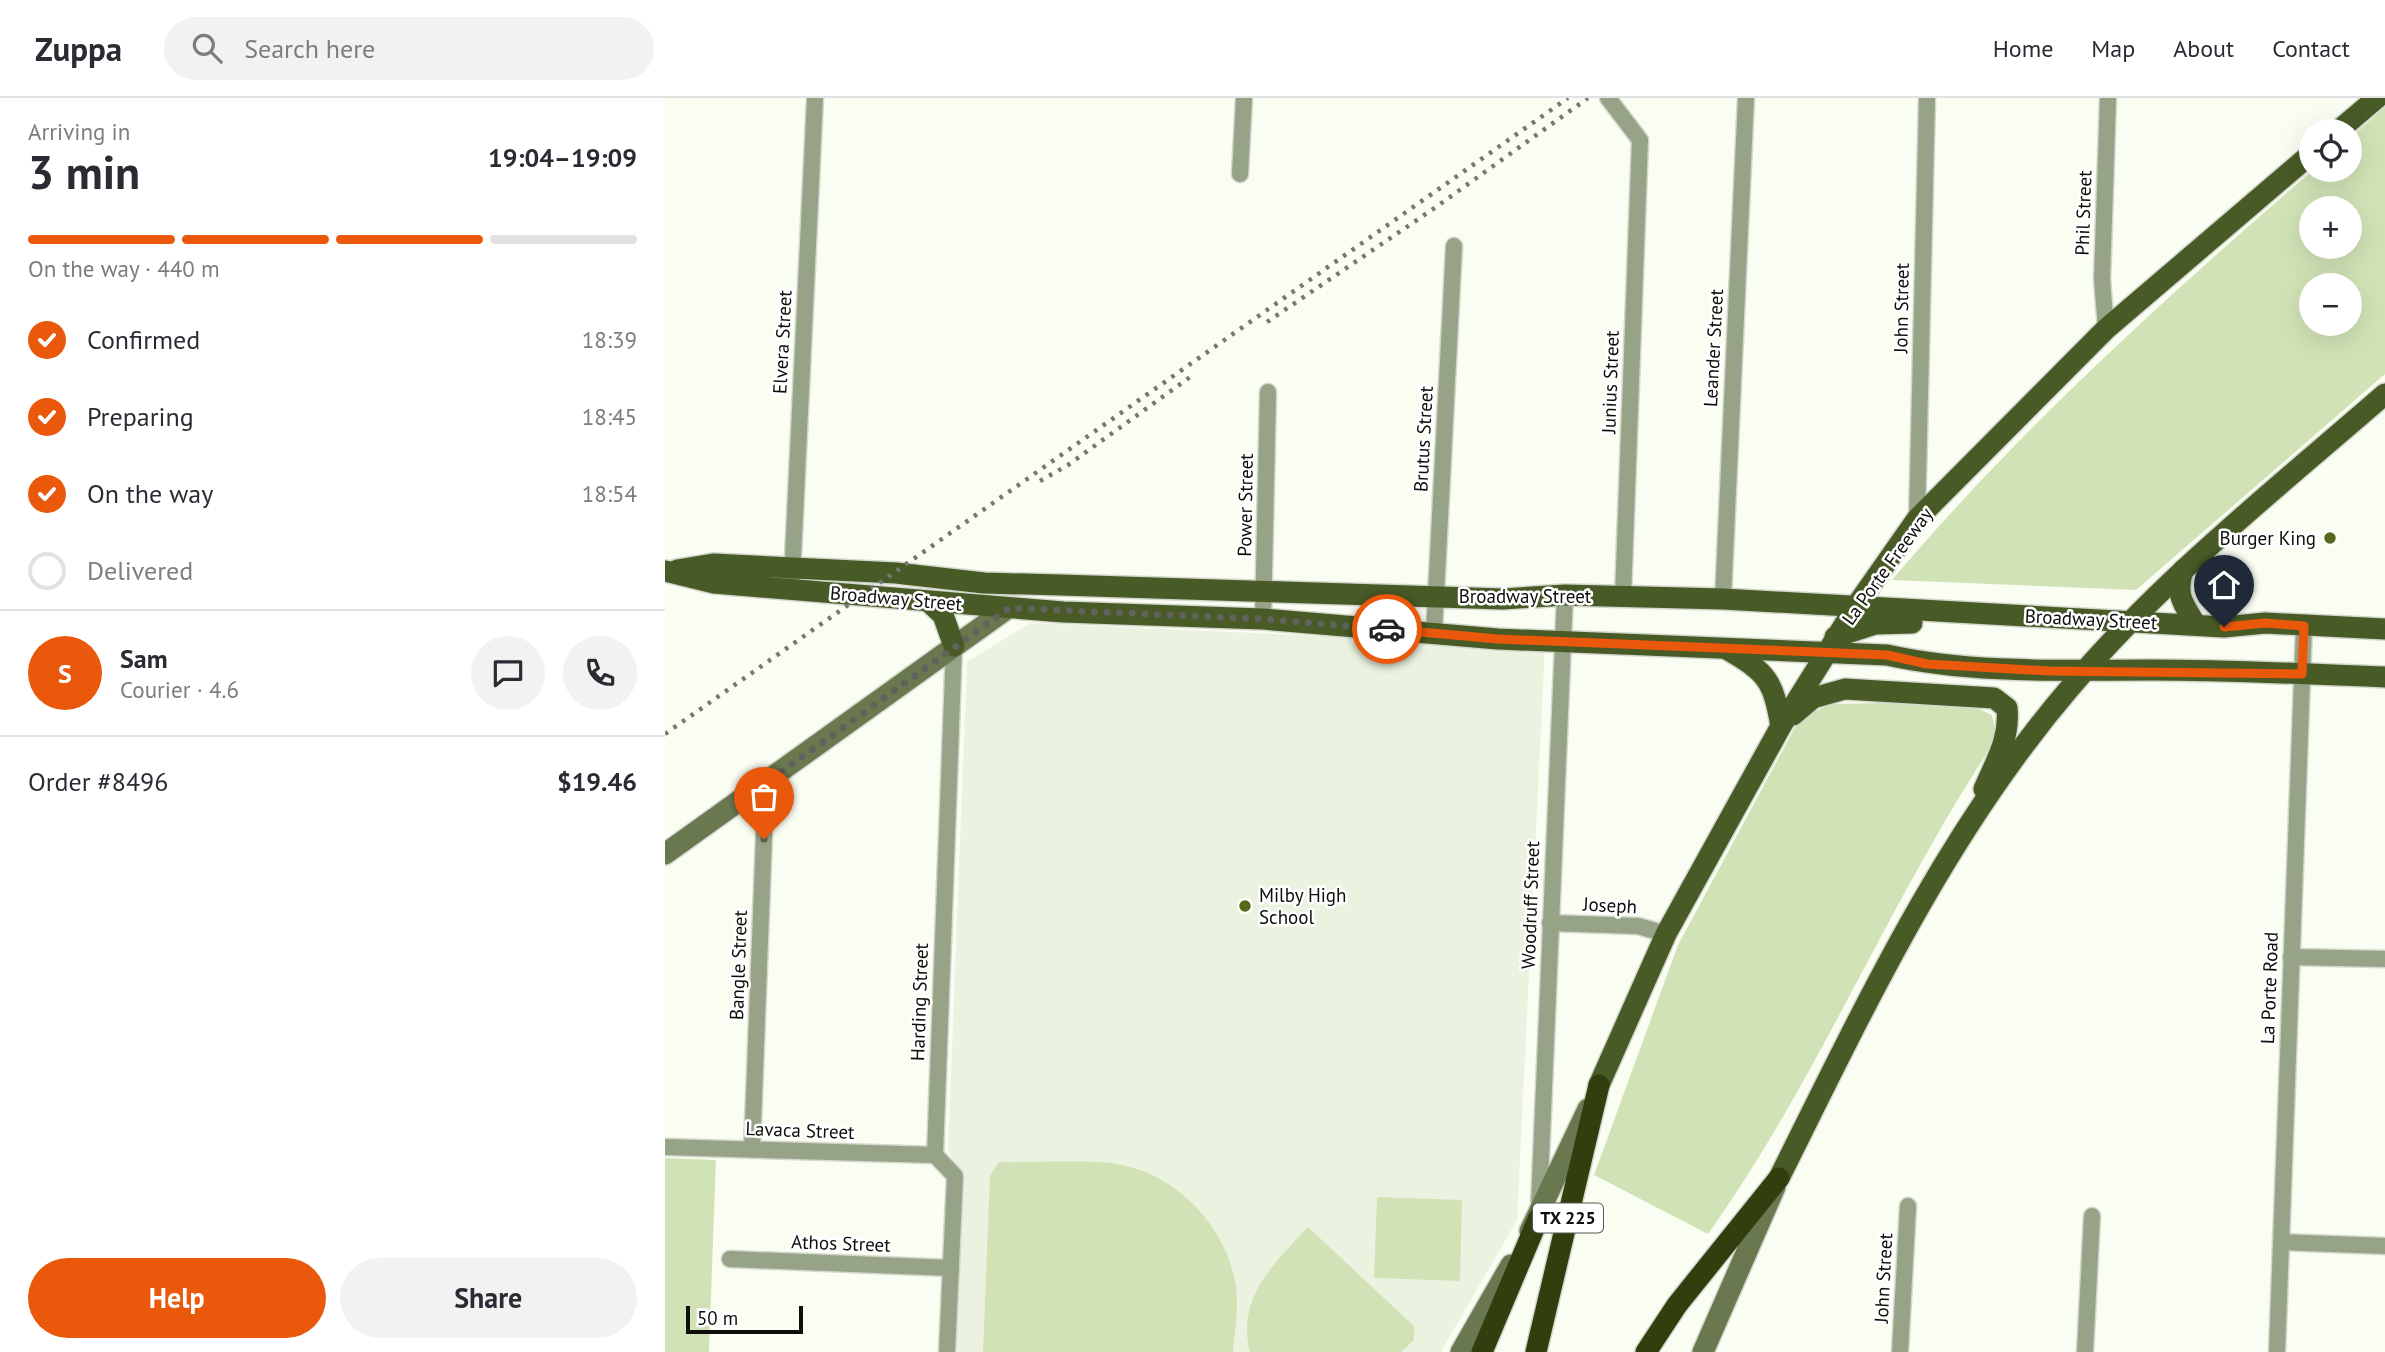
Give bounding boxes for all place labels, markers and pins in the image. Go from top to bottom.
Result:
place label: Burger King [2220,526,2316,550]
marker: Burger King [2322,530,2338,546]
pin [2194,555,2254,627]
pin [734,767,794,839]
place label: Milby High School [1259,883,1346,929]
marker: Milby High School [1237,898,1253,914]

